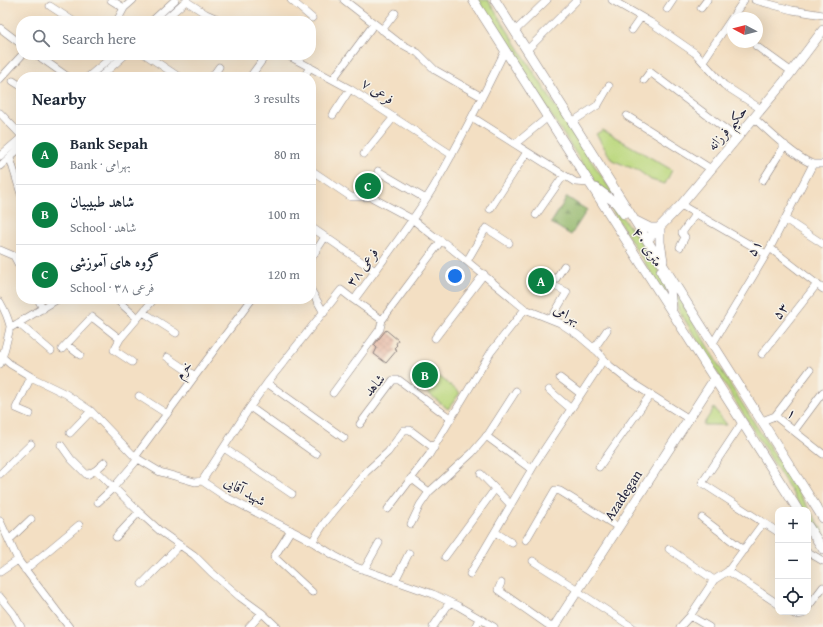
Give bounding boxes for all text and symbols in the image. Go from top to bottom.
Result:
north arrow [727,12,763,48]
search box [16,16,316,60]
icon: search [30,27,52,49]
text: Search here [62,28,136,49]
street label: فرعی ۷ [358,73,398,109]
text: Nearby [32,86,86,111]
text: 3 results [254,89,300,108]
street label: حکیم فرزانه [702,101,755,157]
text: Bank Sepah [70,133,148,154]
text: A [41,145,49,164]
text: 80 m [274,145,300,164]
text: Bank · بهرامی [70,155,131,174]
pin: C [355,171,381,201]
text: شاهد طبیبیان [70,191,134,212]
text: B [41,205,49,224]
text: 100 m [268,205,300,224]
text: School · شاهد [70,218,136,237]
street label: ۴۰ متری [628,223,668,271]
street label: ۵۱ [741,236,767,260]
street label: فرعی ۳۸ [341,244,383,290]
text: گروه های آموزشی [70,251,159,272]
text: C [41,265,49,284]
text: 120 m [268,265,300,284]
your location [445,266,465,286]
pin: A [528,266,554,296]
text: School · فرعی ۳۸ [70,278,154,297]
street label: ۵۳ [767,298,793,324]
street label: بهرامی [550,299,584,329]
street label: خرم [169,357,199,385]
pin: B [412,360,438,390]
street label: شاهد [359,369,390,401]
street label: ۱ [783,403,801,423]
street label: Azadegan [599,466,647,524]
street label: شهید آقایی [220,471,270,511]
map controls [775,507,811,615]
button: + [775,507,811,543]
button: − [775,543,811,579]
button: locate [775,579,811,615]

